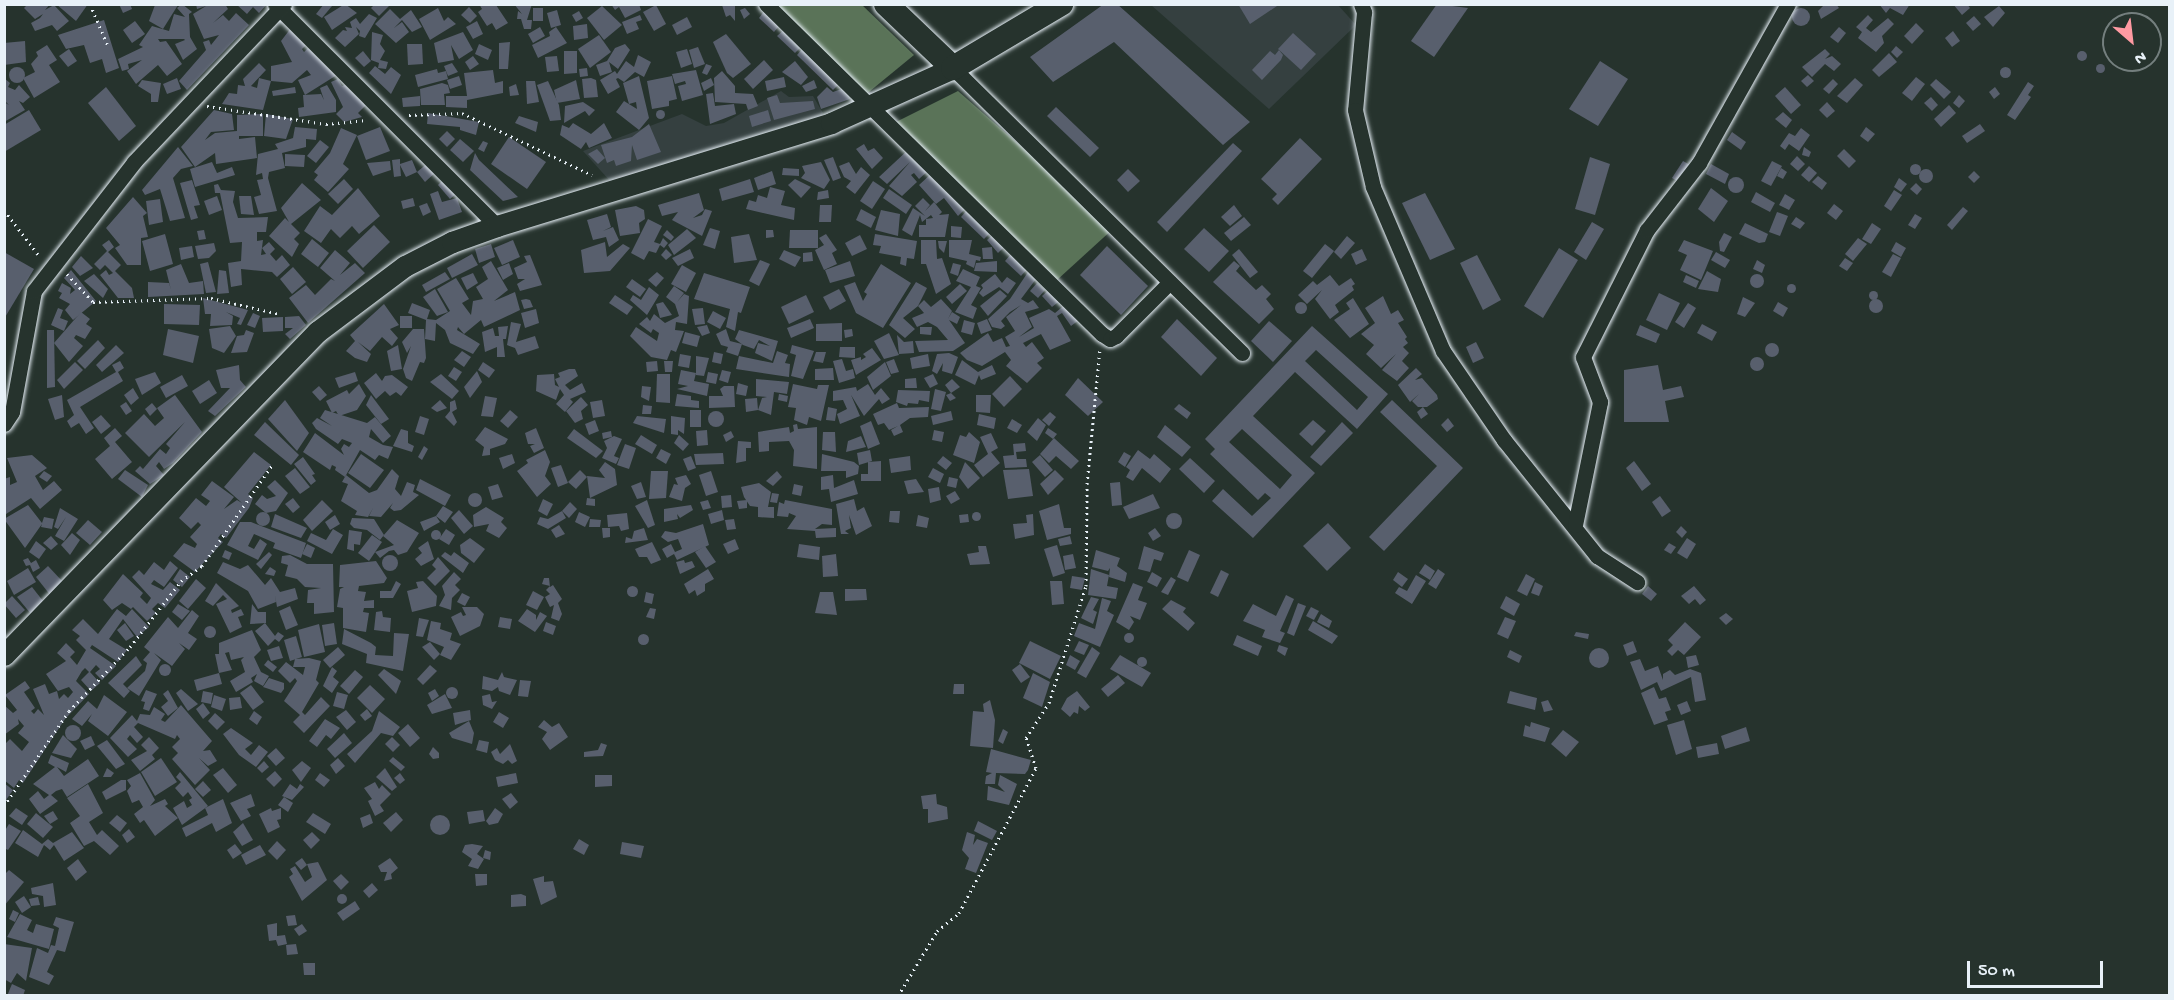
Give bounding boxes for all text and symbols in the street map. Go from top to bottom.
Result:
north arrow [2102,12,2162,72]
text: N [2131,46,2149,67]
scale bar [1970,949,2106,987]
text: 50 m [1978,961,2015,982]

